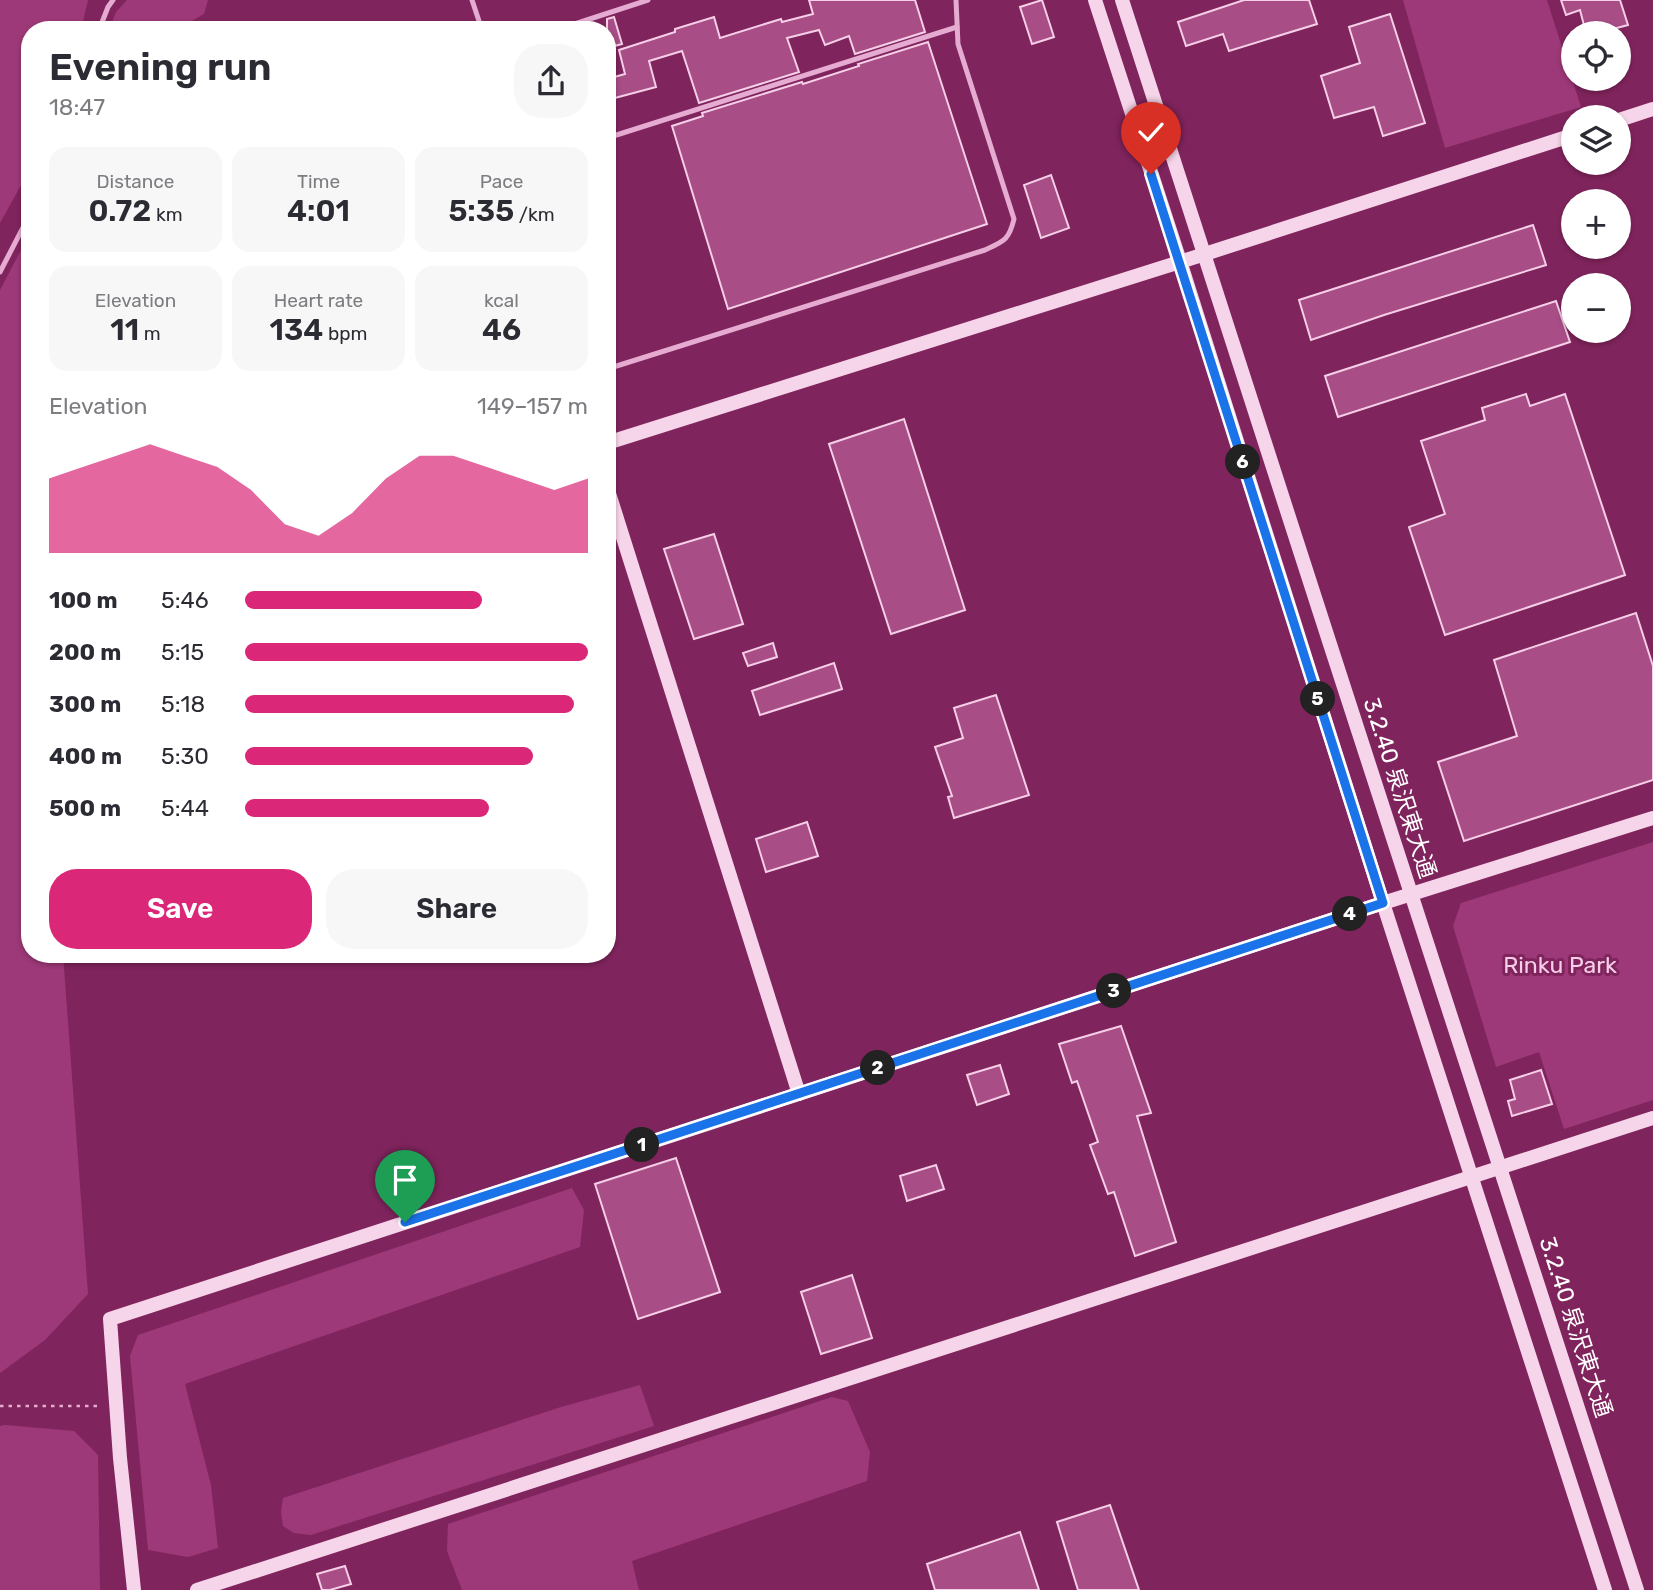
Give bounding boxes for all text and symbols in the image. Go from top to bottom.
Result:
map controls [1561,21,1631,343]
button: locate [1561,21,1631,91]
text: Evening run [49,44,272,90]
button: share [514,44,588,118]
text: 18:47 [49,93,105,121]
pin [1121,102,1181,174]
button: layers [1561,105,1631,175]
icon: check [1132,113,1170,151]
text: Distance [97,170,174,193]
text: Time [297,170,340,193]
text: Pace [480,170,523,193]
button: + [1561,189,1631,259]
text: 0.72 [88,193,151,229]
text: 4:01 [287,193,350,229]
text: 5:35 [448,193,514,229]
text: km [151,203,183,226]
text: /km [514,203,555,226]
button: − [1561,273,1631,343]
text: Elevation [95,289,176,312]
text: Heart rate [274,289,363,312]
text: kcal [484,289,519,312]
text: 11 [110,312,139,348]
text: 134 [270,312,323,348]
text: 46 [482,312,521,348]
text: m [139,322,161,345]
text: bpm [323,322,367,345]
text: Elevation [49,392,148,420]
text: 149–157 m [477,392,588,420]
pin: 6 [1226,444,1260,480]
text: 6 [1236,450,1249,473]
text: 100 m [49,586,118,614]
text: 5:46 [161,586,209,614]
text: 200 m [49,638,121,666]
text: 5:15 [161,638,204,666]
pin: 5 [1300,682,1336,716]
text: 5 [1311,687,1324,710]
text: 300 m [49,690,121,718]
text: 5:18 [161,690,205,718]
street label: 3.2.40 泉沢東大通 [1358,694,1442,882]
text: 400 m [49,742,122,770]
text: 5:30 [161,742,209,770]
text: 500 m [49,794,121,822]
text: 5:44 [161,794,209,822]
button: Save [49,869,312,949]
button: Share [326,869,588,949]
pin: 4 [1332,897,1368,932]
text: 4 [1343,902,1356,925]
park label: Rinku Park [1503,951,1617,979]
pin: 3 [1096,974,1132,1009]
text: 3 [1107,979,1120,1002]
pin: 2 [860,1050,896,1086]
text: 2 [871,1056,884,1079]
pin: 1 [624,1128,660,1162]
text: 1 [637,1133,646,1156]
pin [375,1150,435,1222]
icon: arrive [386,1161,424,1199]
street label: 3.2.40 泉沢東大通 [1534,1233,1618,1421]

